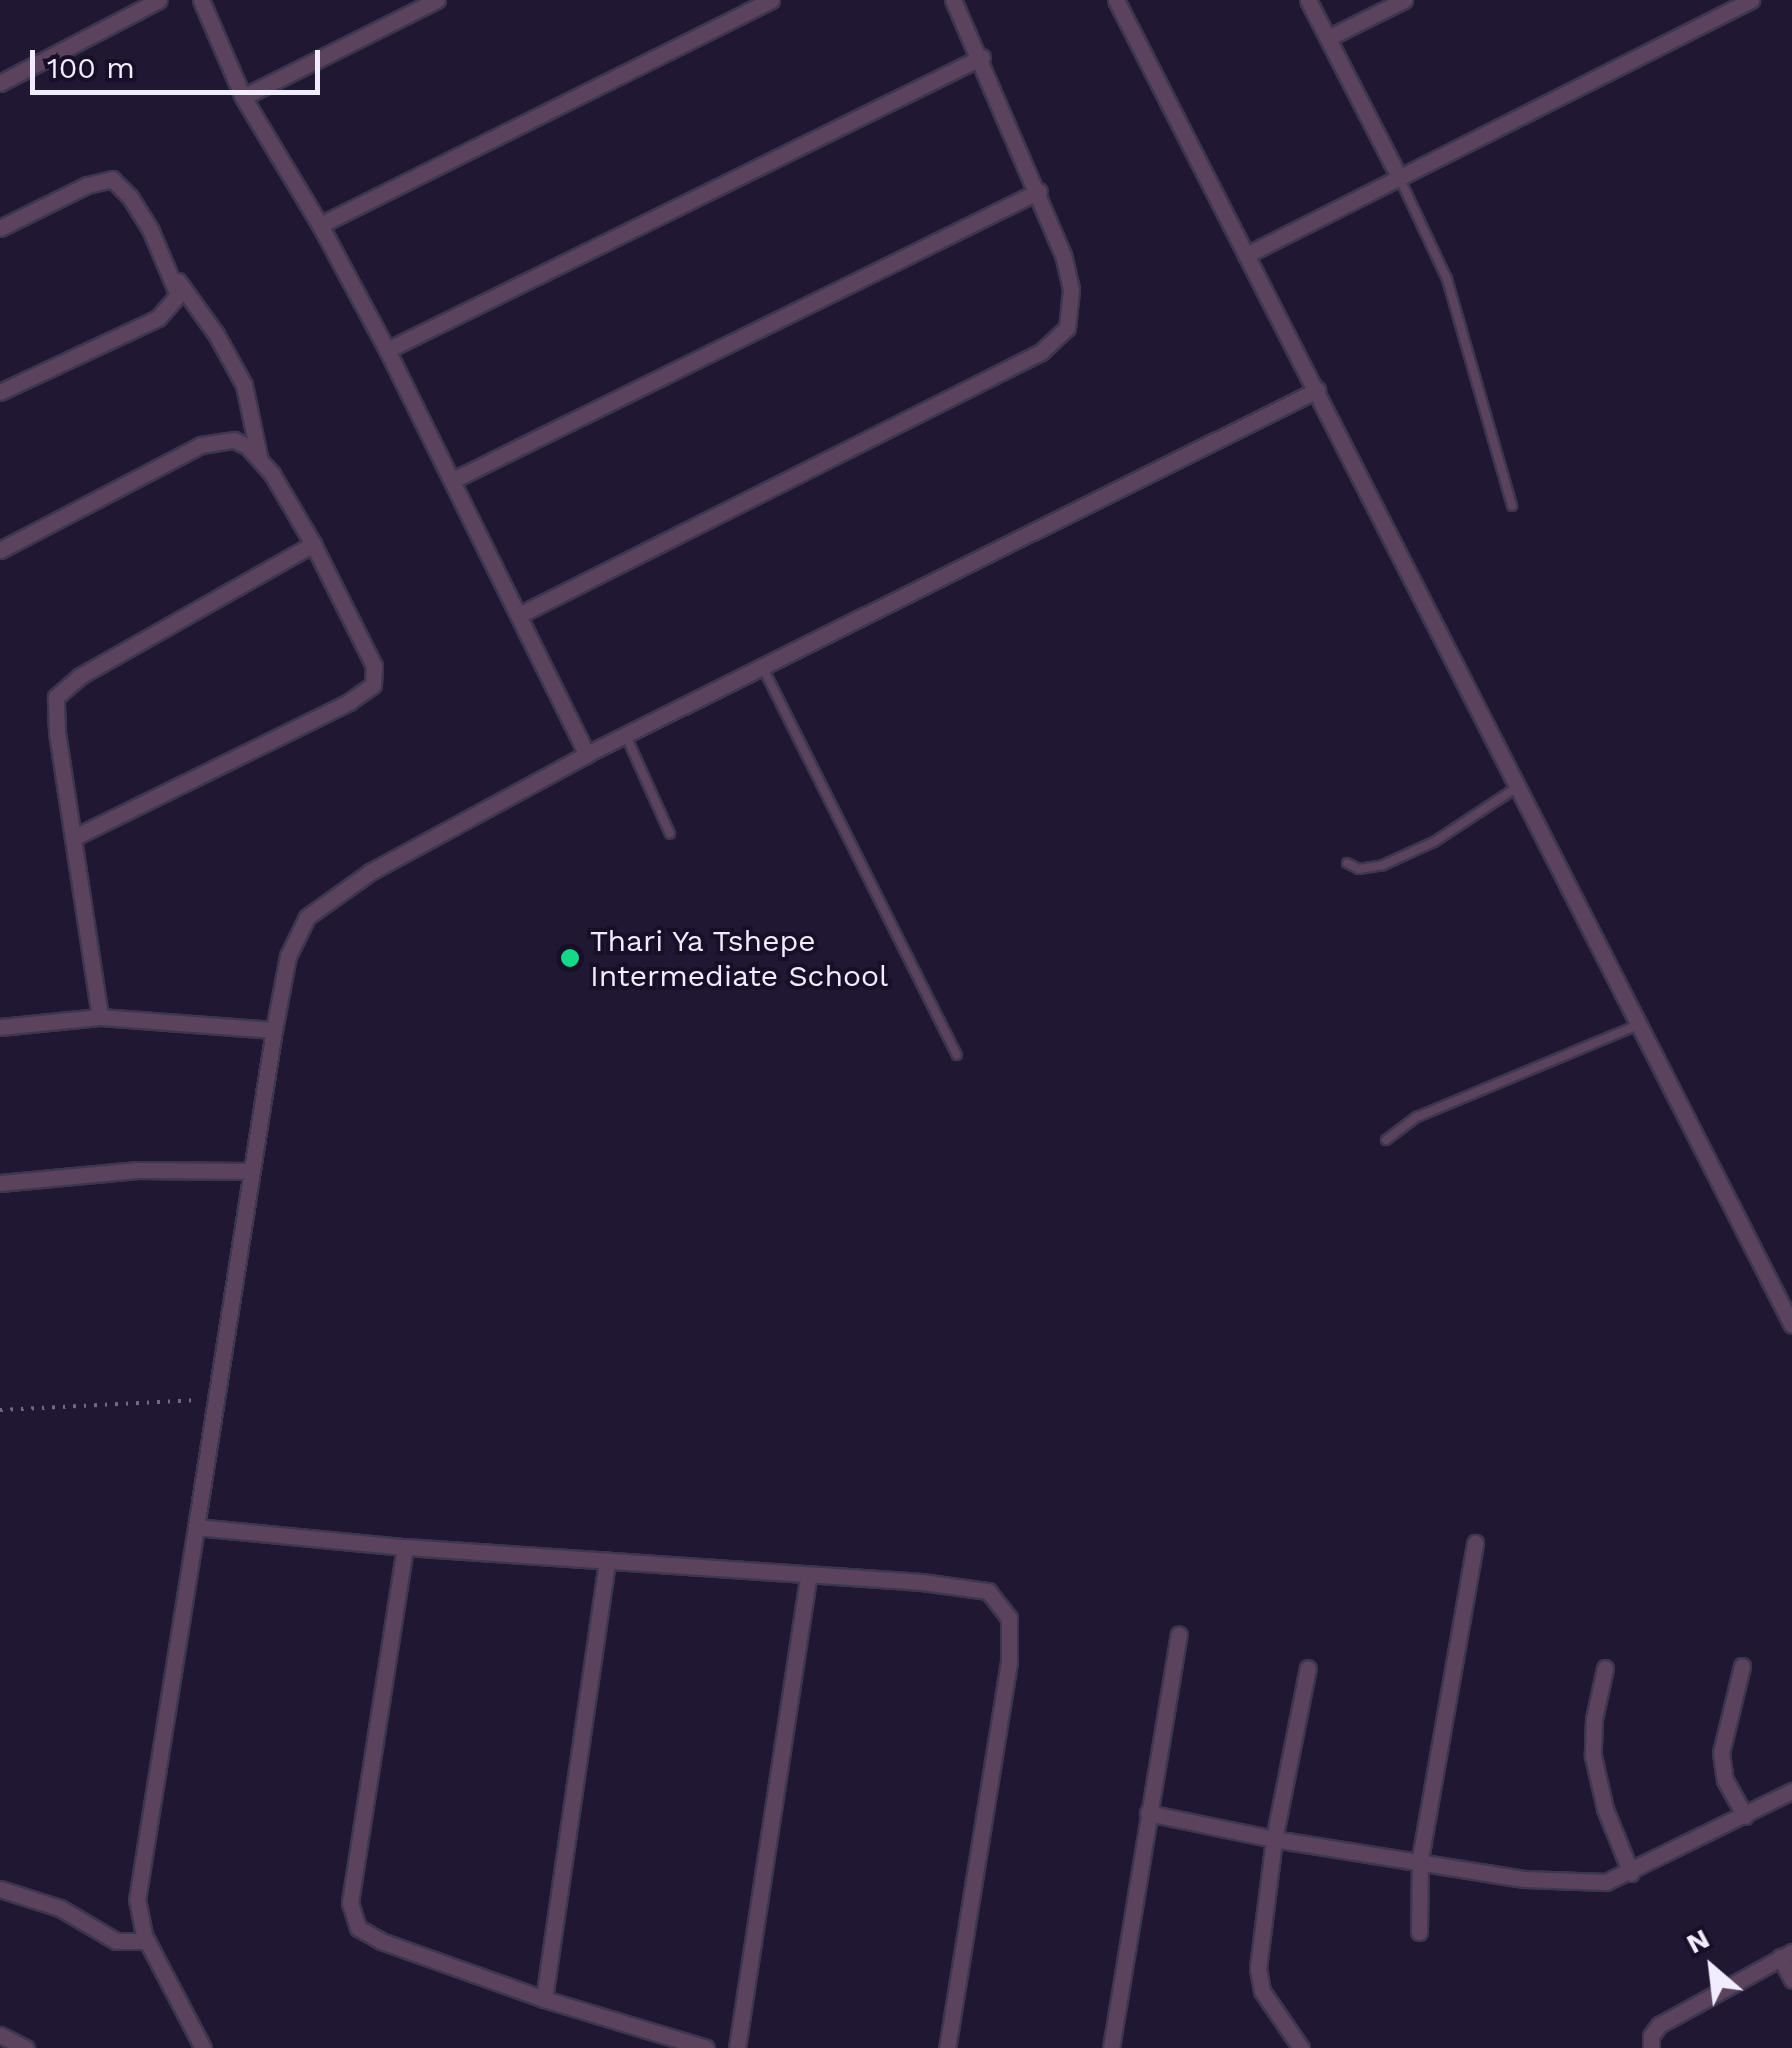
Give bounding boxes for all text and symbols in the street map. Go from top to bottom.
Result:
scale bar [35,30,325,92]
text: 100 m [47,50,135,85]
place label: Thari Ya Tshepe Intermediate School [590,923,888,994]
marker: Thari Ya Tshepe Intermediate School [559,947,581,969]
north arrow [1662,1918,1762,2018]
text: N [1681,1922,1715,1961]

